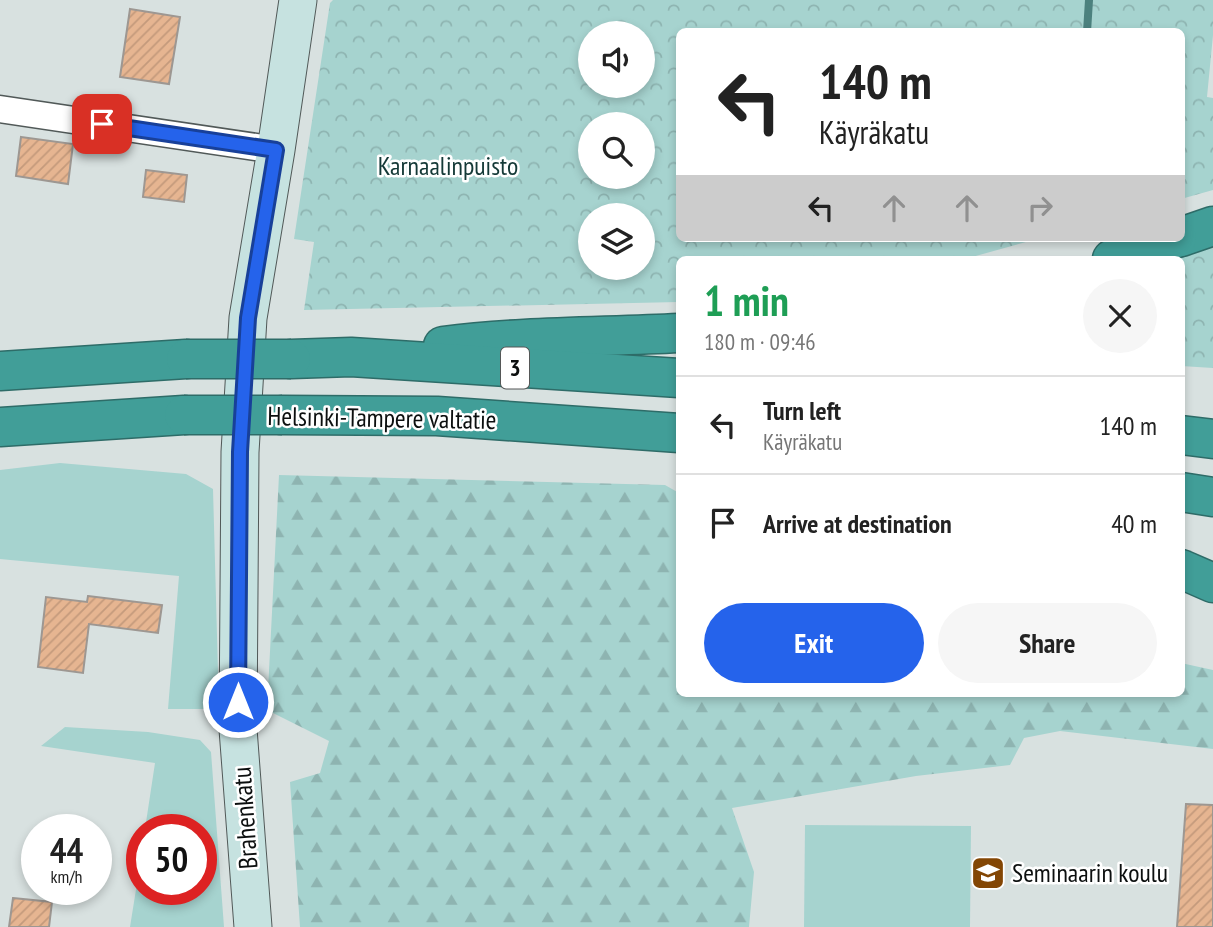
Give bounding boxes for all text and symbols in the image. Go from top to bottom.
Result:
map controls [578,21,655,280]
button: sound [578,21,655,98]
text: 140 m [819,49,932,113]
icon: left [704,56,795,147]
pin [72,94,132,154]
icon: arrive [83,105,121,143]
text: Käyräkatu [819,111,929,153]
button: search [578,112,655,189]
park label: Karnaalinpuisto [378,149,518,182]
icon: left [802,189,840,227]
icon: ahead [875,189,913,227]
icon: ahead [948,189,986,227]
icon: right [1021,189,1059,227]
button: layers [578,203,655,280]
text: 1 min [704,273,789,328]
button: close [1083,279,1157,353]
text: 180 m · 09:46 [704,327,816,356]
road number: 3 [501,348,529,388]
text: Turn left [763,394,841,427]
street label: Helsinki-Tampere valtatie [267,399,497,436]
icon: left [704,406,742,444]
text: 140 m [1099,409,1157,442]
text: Käyräkatu [763,427,842,456]
icon: arrive [704,504,742,542]
text: Arrive at destination [763,507,952,540]
text: 40 m [1111,507,1157,540]
button: Exit [704,603,924,683]
button: Share [938,603,1157,683]
position arrow [201,665,275,739]
street label: Brahenkatu [224,766,265,870]
speed limit sign: 50 [126,814,217,905]
text: 44 [50,827,83,873]
school or university icon: Seminaarin koulu [969,854,1007,892]
place label: Seminaarin koulu [1012,856,1168,889]
text: km/h [51,865,82,888]

